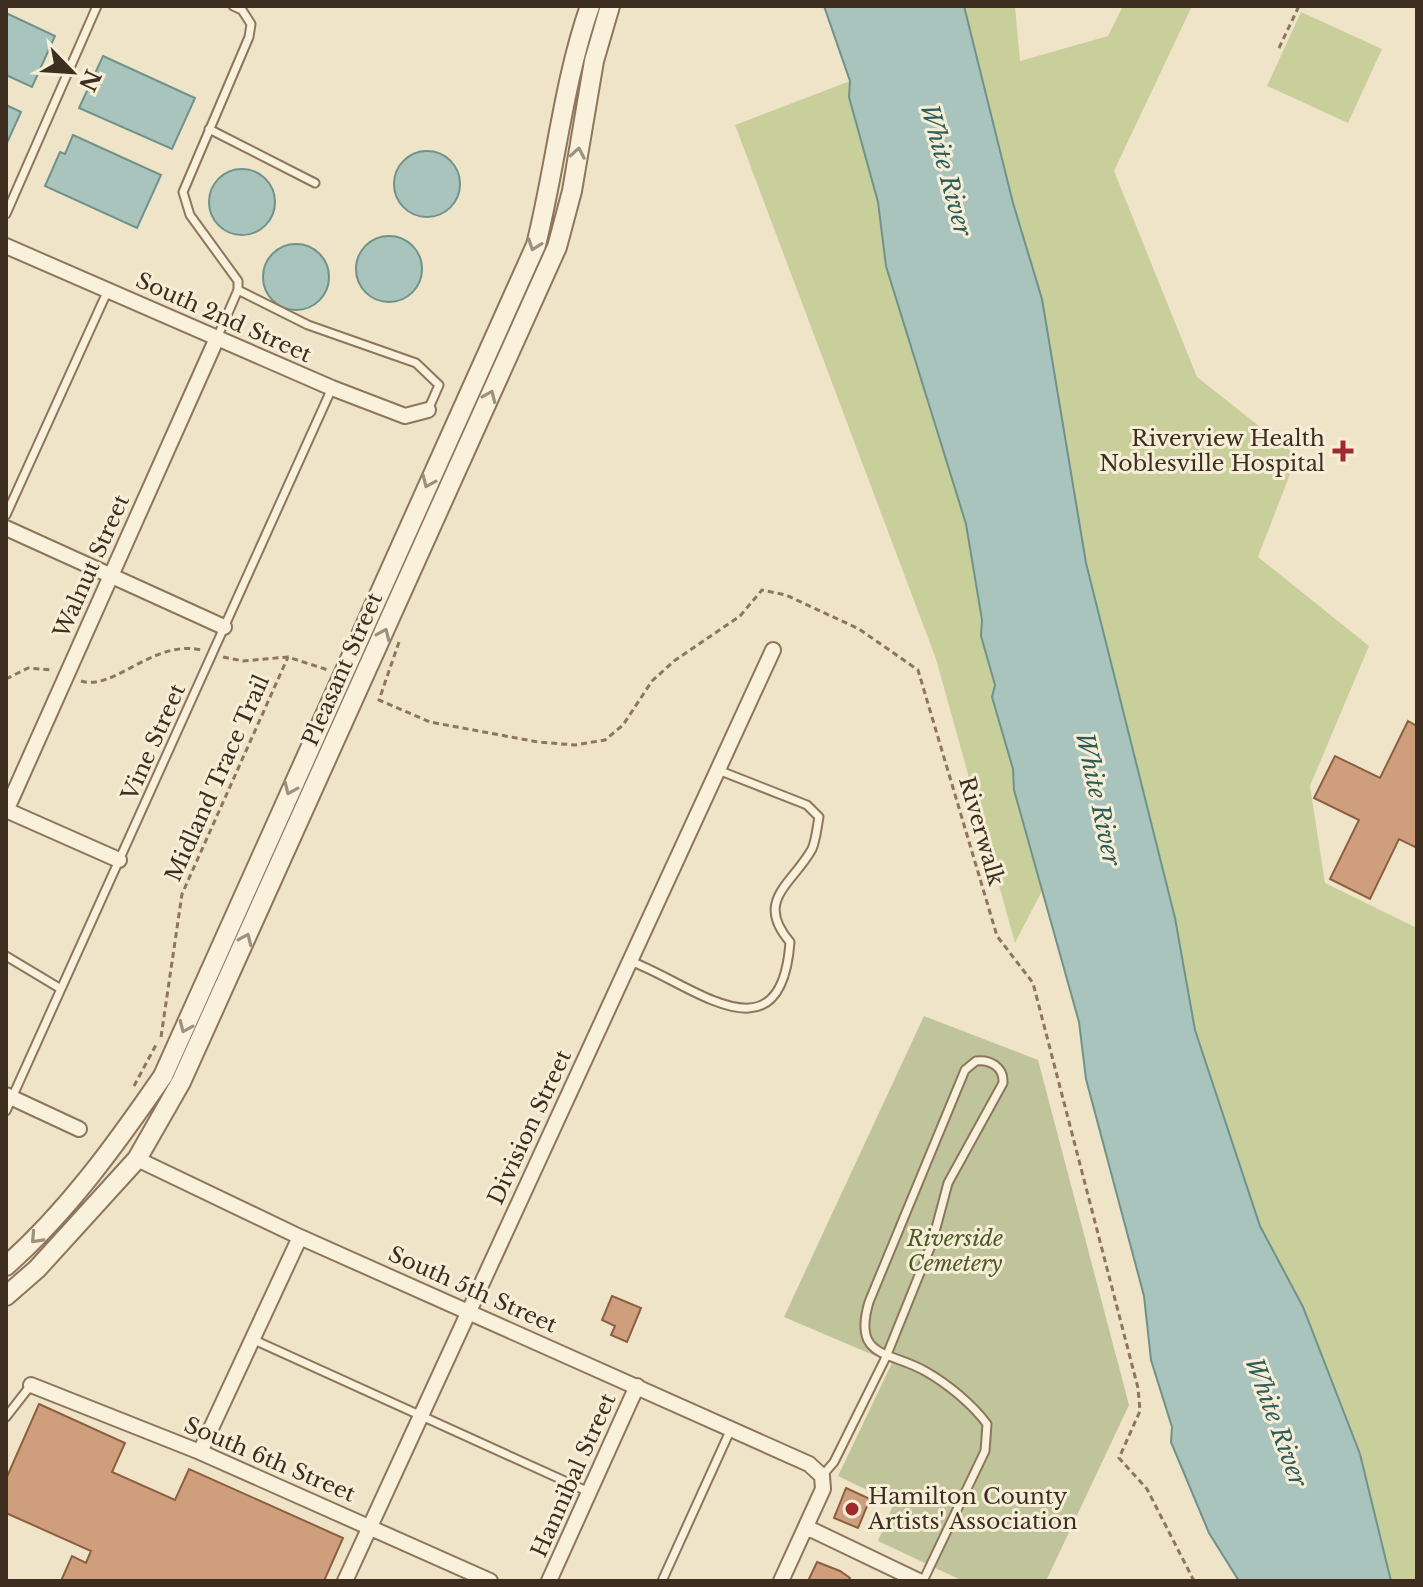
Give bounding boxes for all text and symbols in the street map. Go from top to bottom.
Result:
north arrow [32,32,112,112]
text: N [73,65,106,96]
water label: White River [915,101,978,240]
one-way arrow [569,146,586,160]
one-way arrow [528,237,544,251]
street label: South 2nd Street [132,267,316,369]
one-way arrow [481,390,497,405]
place label: Riverview Health Noblesville Hospital [1099,425,1325,477]
marker: Riverview Health Noblesville Hospital [1332,440,1354,462]
one-way arrow [422,474,438,488]
street label: Walnut Street [47,490,135,643]
street label: Pleasant Street [297,588,389,750]
one-way arrow [374,627,390,642]
street label: Midland Trace Trail [160,671,275,886]
street label: Vine Street [115,679,191,806]
water label: White River [1070,729,1127,869]
street label: Riverwalk [953,773,1010,889]
one-way arrow [284,781,300,795]
one-way arrow [237,932,253,947]
one-way arrow [178,1018,194,1033]
street label: Division Street [482,1045,577,1209]
park label: Riverside Cemetery [906,1225,1003,1277]
one-way arrow [30,1229,45,1243]
street label: South 5th Street [384,1240,562,1339]
water label: White River [1240,1353,1314,1491]
street label: Hannibal Street [525,1388,622,1561]
street label: South 6th Street [180,1411,360,1508]
place label: Hamilton County Artists' Association [867,1483,1077,1535]
marker: Hamilton County Artists' Association [843,1500,861,1518]

